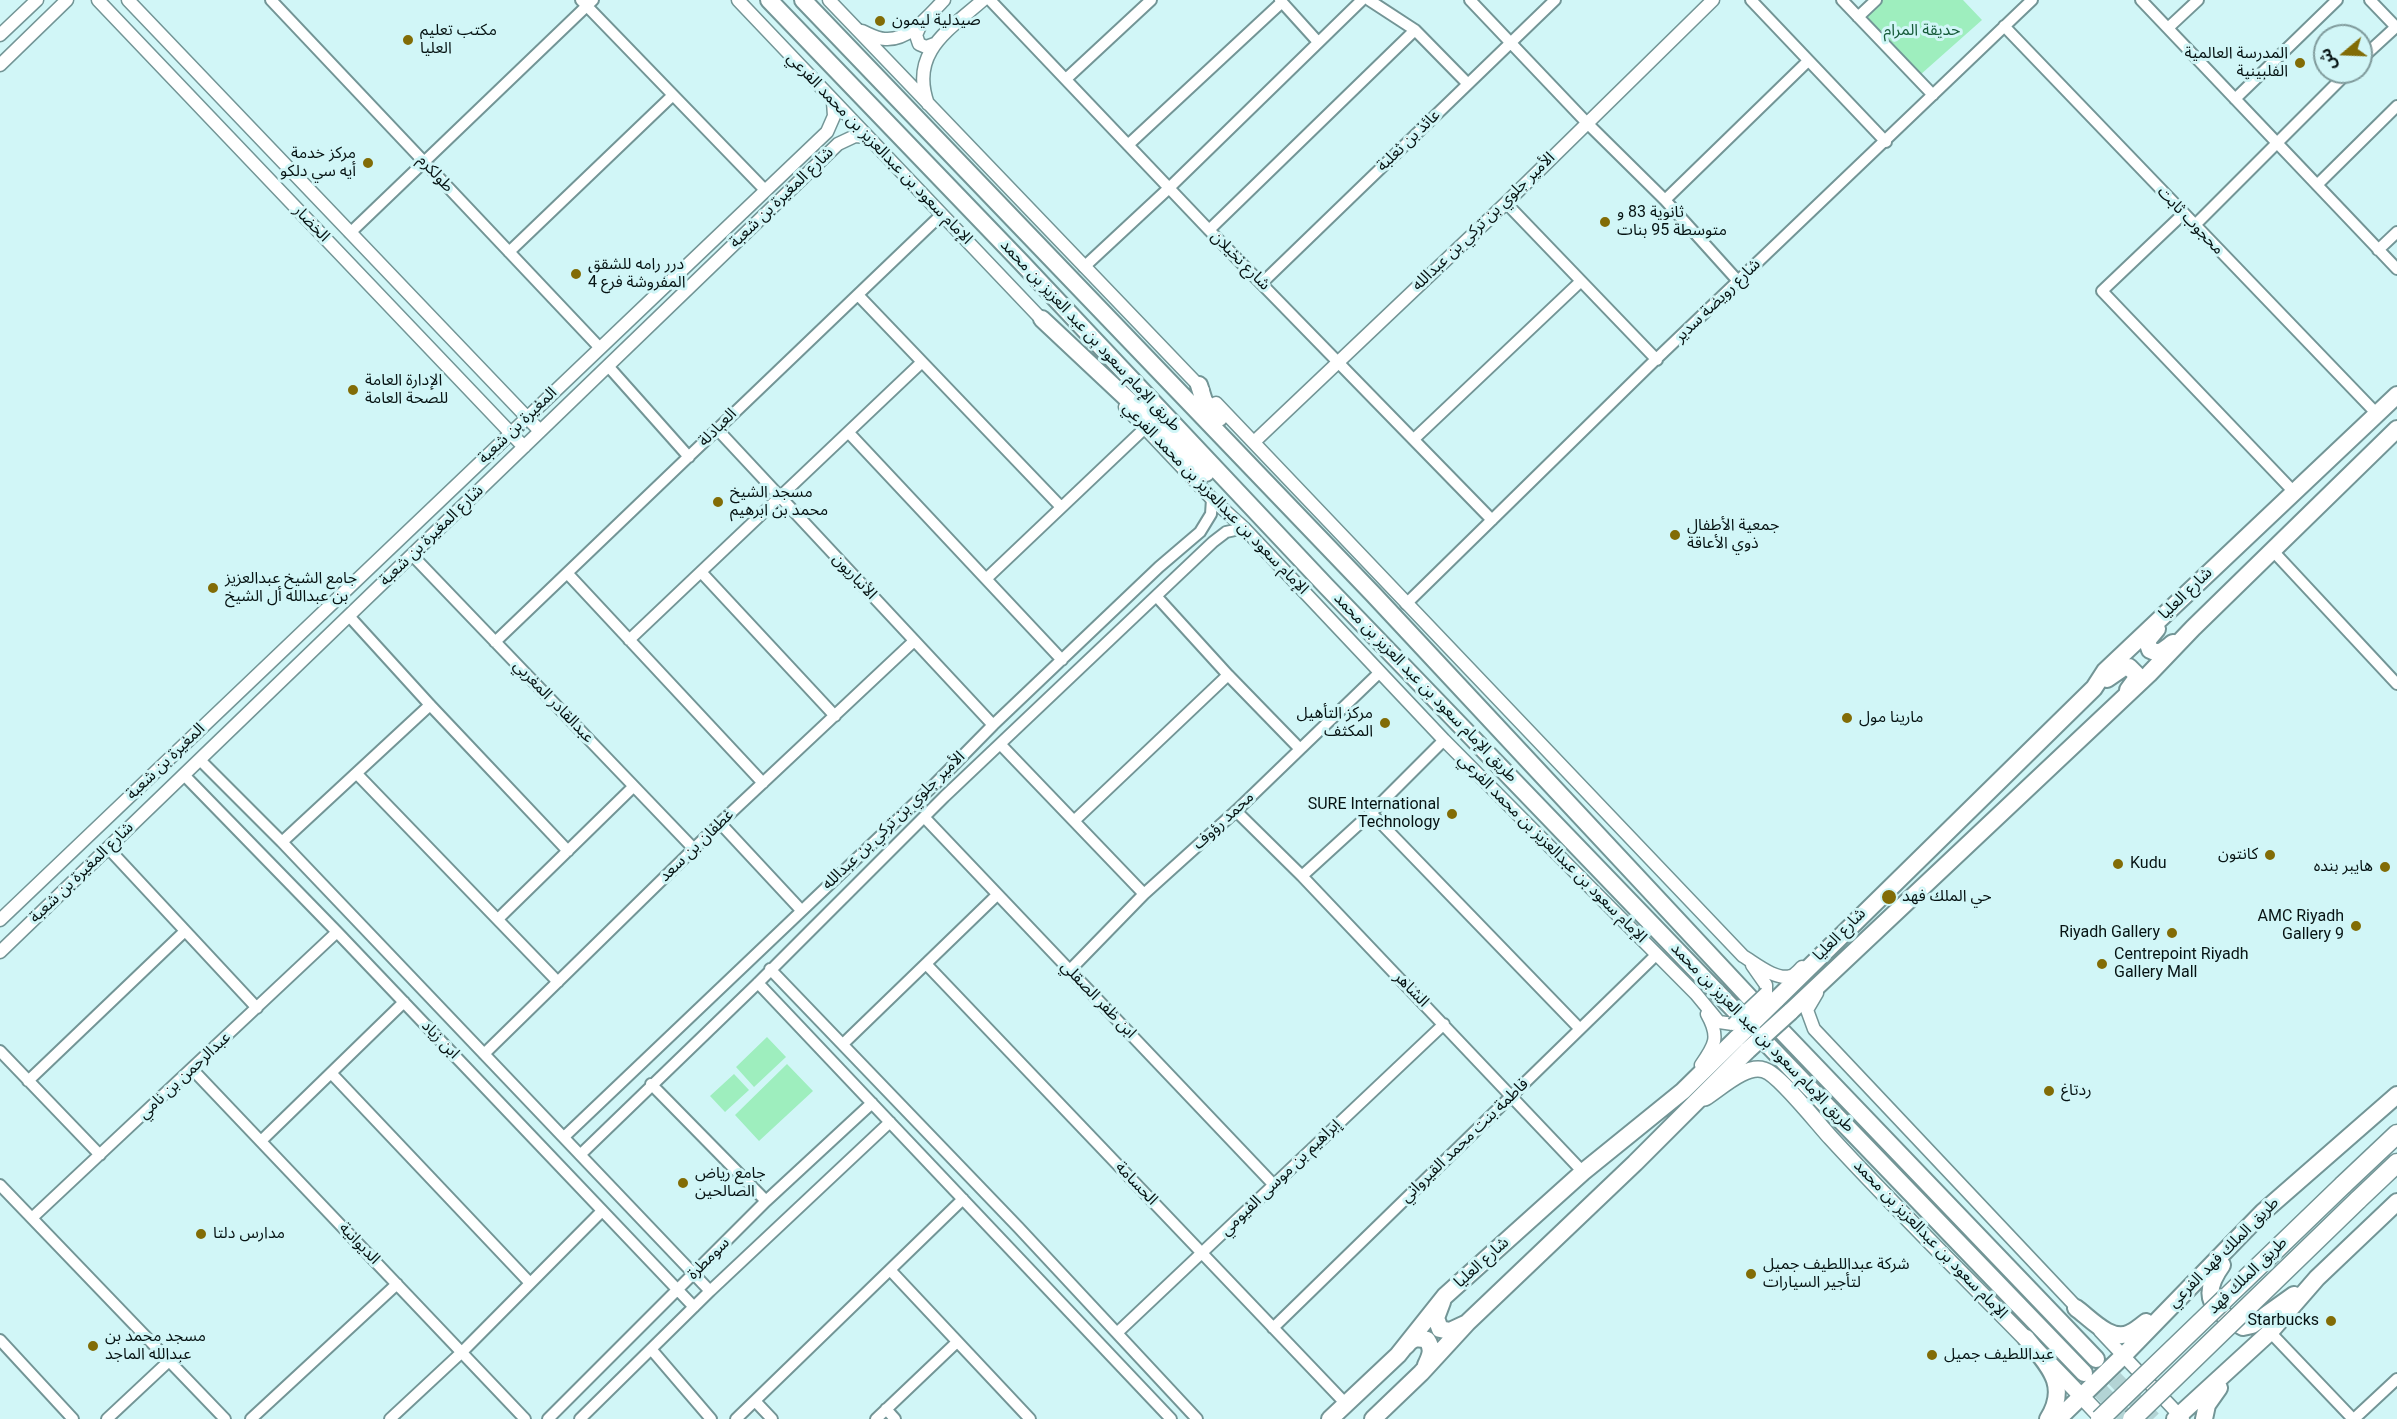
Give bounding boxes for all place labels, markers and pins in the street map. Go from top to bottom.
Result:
place label: صيدلية ليمون [892,11,981,31]
marker: صيدلية ليمون [873,14,887,28]
place label: مكتب تعليم العليا [420,21,497,59]
marker: مكتب تعليم العليا [401,33,415,47]
place label: المدرسة العالمية الفلبينية [2184,44,2288,82]
marker: المدرسة العالمية الفلبينية [2293,56,2307,70]
place label: مركز خدمة أيه سي دلكو [280,144,356,182]
marker: مركز خدمة أيه سي دلكو [361,156,375,170]
place label: ثانوية 83 و متوسطة 95 بنات [1617,203,1727,241]
marker: ثانوية 83 و متوسطة 95 بنات [1598,215,1612,229]
place label: درر رامه للشقق المفروشة فرع 4 [588,255,685,293]
marker: درر رامه للشقق المفروشة فرع 4 [569,267,583,281]
place label: الإدارة العامة للصحة العامة [365,371,448,409]
marker: الإدارة العامة للصحة العامة [346,383,360,397]
place label: مسجد الشيخ محمد بن ابرهيم [730,483,828,521]
marker: مسجد الشيخ محمد بن ابرهيم [711,495,725,509]
place label: جمعية الأطفال ذوي الأعاقة [1687,516,1779,554]
marker: جمعية الأطفال ذوي الأعاقة [1668,528,1682,542]
place label: جامع الشيخ عبدالعزيز بن عبدالله أل الشيخ [225,569,357,607]
marker: جامع الشيخ عبدالعزيز بن عبدالله أل الشيخ [206,581,220,595]
place label: مركز التأهيل المكثف [1297,704,1373,742]
place label: مارينا مول [1859,708,1923,728]
marker: مارينا مول [1840,711,1854,725]
marker: مركز التأهيل المكثف [1378,716,1392,730]
place label: SURE International Technology [1308,795,1440,833]
marker: SURE International Technology [1445,807,1459,821]
place label: كانتون [2218,845,2258,865]
marker: كانتون [2263,848,2277,862]
place label: Kudu [2130,854,2167,874]
marker: Kudu [2111,857,2125,871]
place label: هايبر بنده [2314,857,2373,877]
marker: هايبر بنده [2378,860,2392,874]
place label: حي الملك فهد [1902,887,1992,907]
marker: حي الملك فهد [1880,888,1898,906]
place label: AMC Riyadh Gallery 9 [2257,907,2344,945]
marker: AMC Riyadh Gallery 9 [2349,919,2363,933]
place label: Riyadh Gallery [2059,923,2160,943]
marker: Riyadh Gallery [2165,926,2179,940]
place label: Centrepoint Riyadh Gallery Mall [2114,945,2249,983]
marker: Centrepoint Riyadh Gallery Mall [2095,957,2109,971]
place label: ردتاغ [2061,1081,2092,1101]
marker: ردتاغ [2042,1084,2056,1098]
place label: جامع رياض الصالحين [695,1164,766,1202]
marker: جامع رياض الصالحين [676,1176,690,1190]
place label: مدارس دلتا [213,1224,285,1244]
marker: مدارس دلتا [194,1227,208,1241]
place label: شركة عبداللطيف جميل لتأجير السيارات [1763,1255,1910,1293]
marker: شركة عبداللطيف جميل لتأجير السيارات [1744,1267,1758,1281]
place label: Starbucks [2248,1311,2319,1331]
marker: Starbucks [2324,1314,2338,1328]
place label: مسجد محمد بن عبدالله الماجد [105,1327,206,1365]
marker: مسجد محمد بن عبدالله الماجد [86,1339,100,1353]
place label: عبداللطيف جميل [1944,1345,2054,1365]
marker: عبداللطيف جميل [1925,1348,1939,1362]

